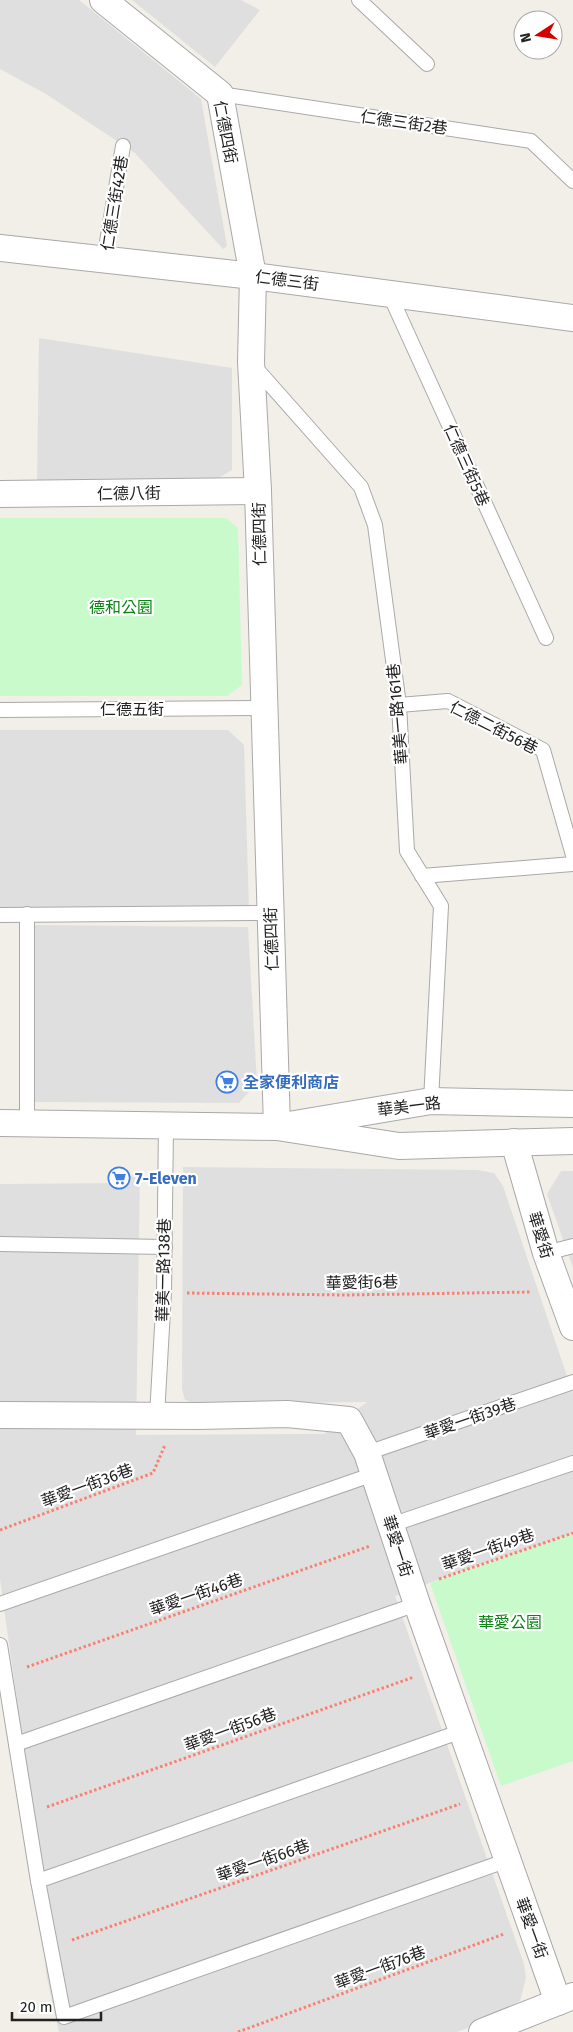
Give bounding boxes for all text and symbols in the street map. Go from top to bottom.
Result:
north arrow [513,10,563,60]
text: N [516,31,535,44]
street label: 仁德四街 [210,99,241,165]
street label: 仁德三街2巷 [359,107,449,138]
street label: 仁德三街42巷 [98,154,131,252]
street label: 仁德三街 [254,267,320,294]
street label: 仁德三街5巷 [440,421,493,509]
street label: 仁德八街 [97,483,161,504]
street label: 仁德四街 [249,502,270,566]
park label: 德和公園 [89,598,153,617]
street label: 華美一路161巷 [384,663,411,765]
street label: 仁德二街56巷 [446,697,541,758]
street label: 仁德五街 [100,700,164,719]
street label: 仁德四街 [261,907,282,971]
supermarket icon: 全家便利商店 [215,1070,239,1094]
place label: 全家便利商店 [243,1073,339,1092]
street label: 華美一路 [376,1093,442,1120]
supermarket icon: 7-Eleven [107,1166,131,1190]
place label: 7-Eleven [135,1169,197,1188]
street label: 華愛街 [524,1209,557,1261]
street label: 華美一路138巷 [153,1218,174,1322]
street label: 華愛街6巷 [326,1272,398,1293]
street label: 華愛一街39巷 [422,1394,519,1443]
street label: 華愛一街36巷 [39,1460,136,1511]
street label: 華愛一街 [379,1513,416,1580]
street label: 華愛一街49巷 [439,1525,537,1574]
street label: 華愛一街46巷 [147,1570,245,1619]
park label: 華愛公園 [478,1613,542,1632]
street label: 華愛一街56巷 [182,1704,279,1755]
street label: 華愛一街66巷 [214,1836,312,1885]
street label: 華愛一街 [512,1895,551,1961]
street label: 華愛一街76巷 [332,1942,428,1993]
scale bar [12,1990,101,2022]
text: 20 m [20,1998,53,2016]

